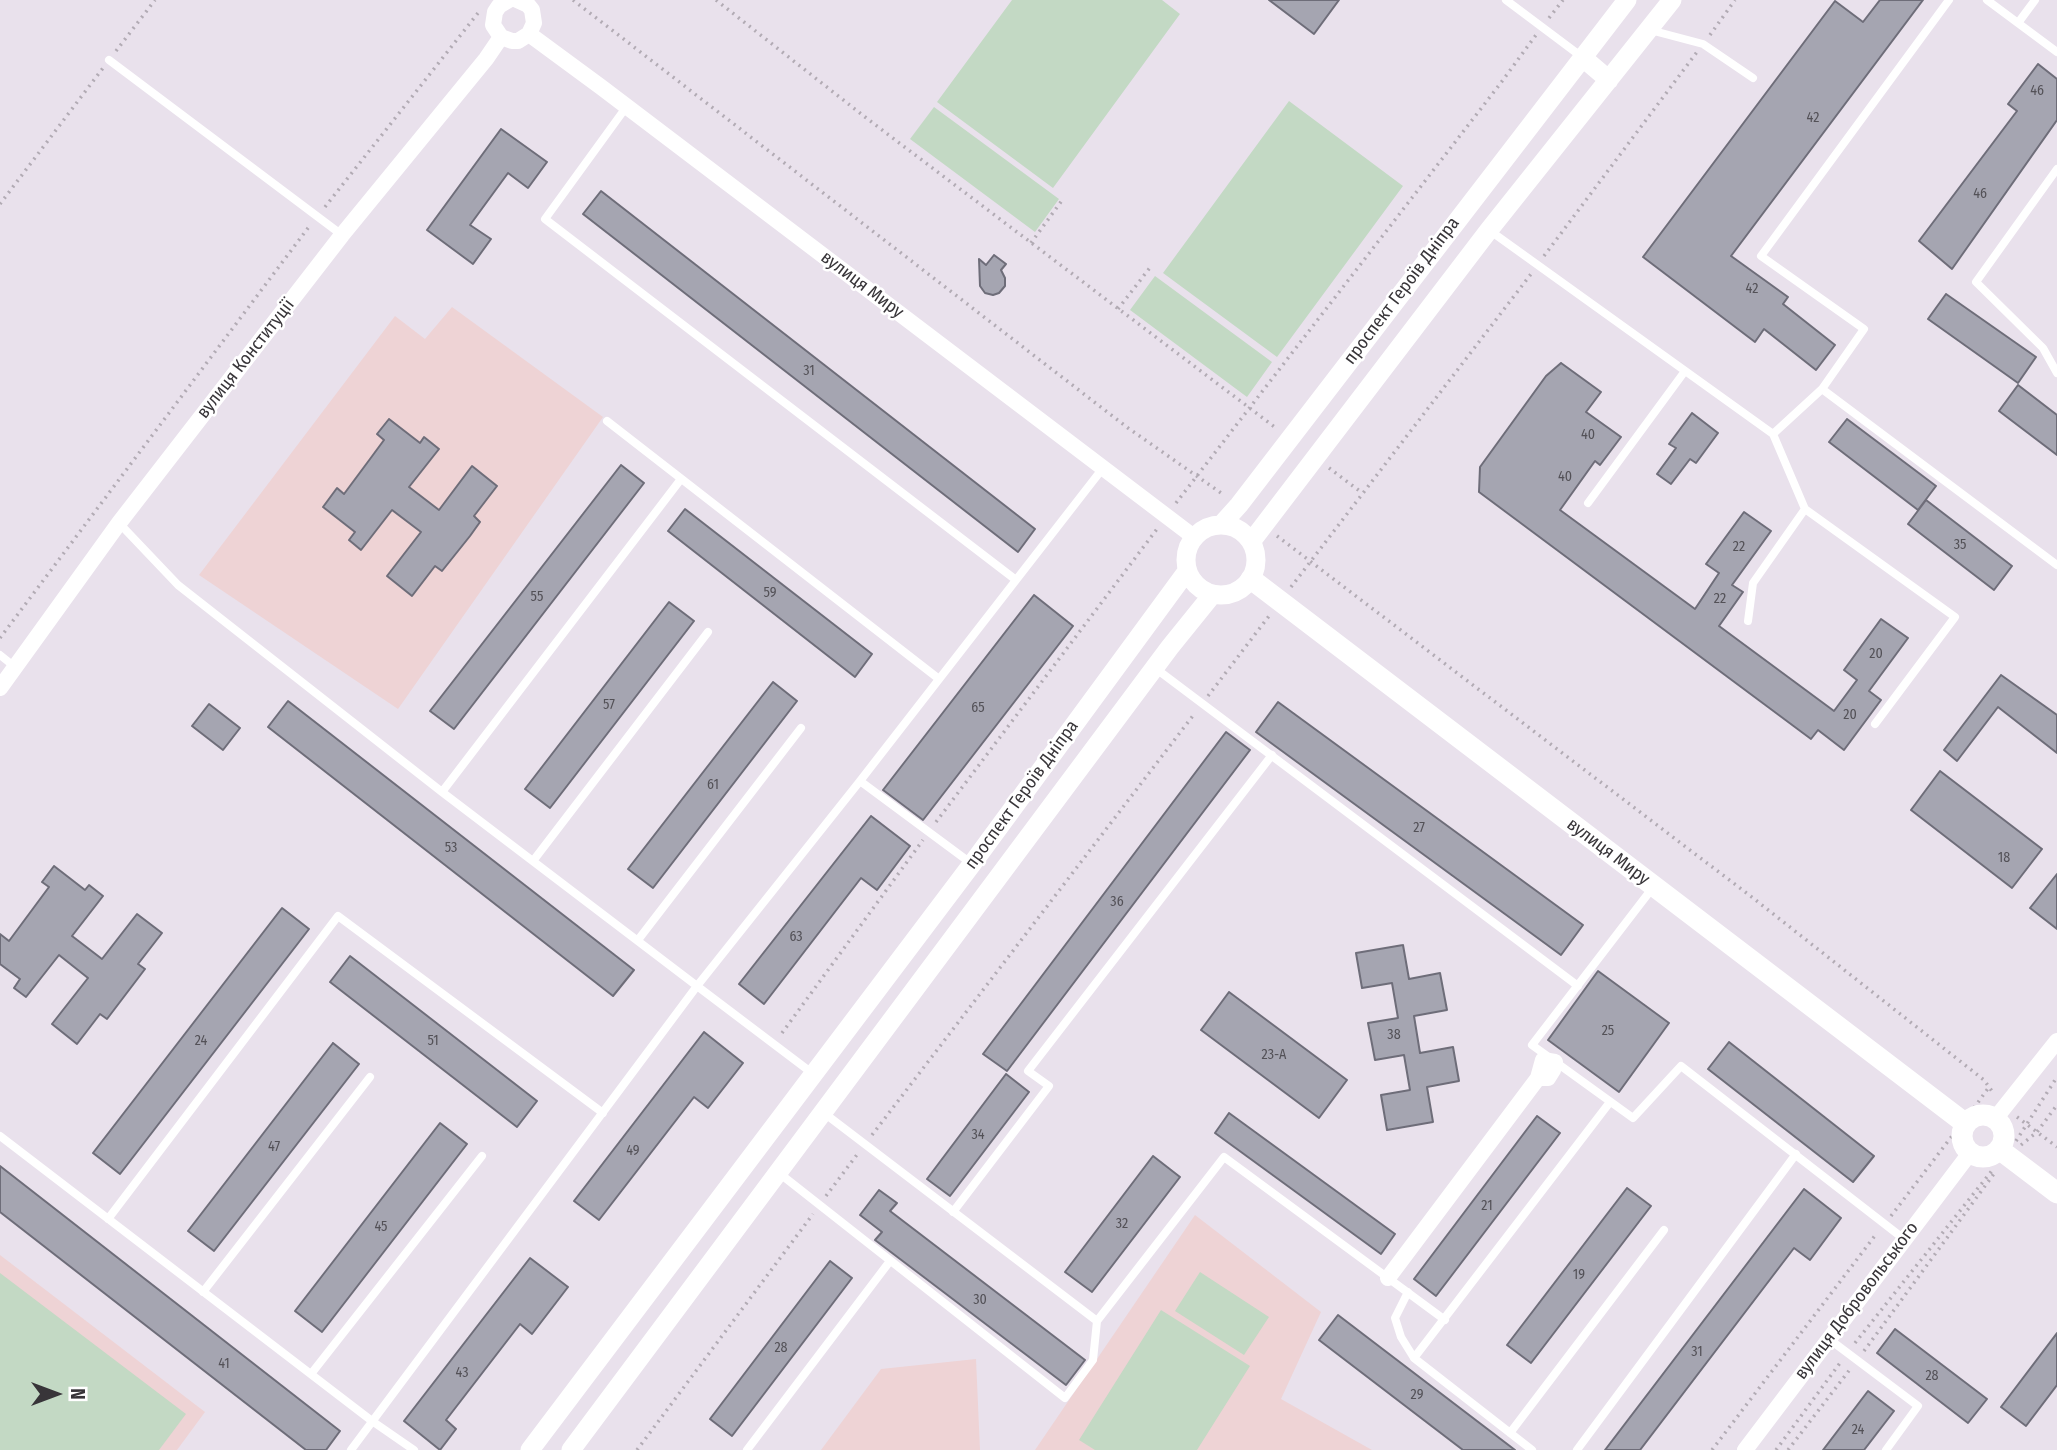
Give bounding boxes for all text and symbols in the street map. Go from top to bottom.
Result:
house number: 46 [2030,83,2044,99]
house number: 42 [1807,110,1819,126]
house number: 46 [1973,186,1987,202]
street label: проспект Героїв Дніпра [1340,213,1464,369]
street label: вулиця Миру [816,247,908,323]
house number: 42 [1746,281,1758,297]
street label: вулиця Конституції [193,295,299,423]
house number: 31 [803,363,815,379]
house number: 40 [1581,427,1595,443]
house number: 40 [1558,469,1572,485]
house number: 35 [1954,537,1966,553]
house number: 22 [1733,539,1745,555]
house number: 59 [763,585,777,601]
house number: 55 [531,589,543,605]
house number: 22 [1714,591,1726,607]
house number: 20 [1869,646,1883,662]
house number: 57 [603,697,615,713]
house number: 65 [971,700,985,716]
house number: 20 [1843,707,1857,723]
street label: проспект Героїв Дніпра [961,716,1083,874]
house number: 61 [707,777,719,793]
street label: вулиця Миру [1562,814,1654,890]
house number: 27 [1413,820,1425,836]
house number: 53 [445,840,457,856]
house number: 18 [1998,850,2010,866]
house number: 36 [1110,894,1124,910]
house number: 63 [789,929,803,945]
house number: 25 [1602,1023,1614,1039]
house number: 38 [1387,1027,1401,1043]
house number: 24 [195,1033,207,1049]
house number: 51 [427,1033,439,1049]
house number: 23-А [1262,1047,1286,1063]
house number: 34 [971,1127,985,1143]
house number: 47 [268,1139,280,1155]
house number: 49 [626,1143,640,1159]
house number: 21 [1481,1198,1493,1214]
house number: 32 [1116,1216,1128,1232]
street label: вулиця Добровольського [1791,1218,1923,1384]
house number: 45 [374,1219,388,1235]
house number: 19 [1573,1267,1585,1283]
house number: 30 [973,1292,987,1308]
house number: 28 [774,1340,788,1356]
house number: 31 [1691,1344,1703,1360]
house number: 41 [218,1356,230,1372]
north arrow [21,1359,91,1429]
house number: 43 [456,1365,468,1381]
house number: 28 [1925,1368,1939,1384]
house number: 29 [1411,1387,1423,1403]
text: N [66,1388,89,1400]
house number: 24 [1852,1422,1864,1438]

